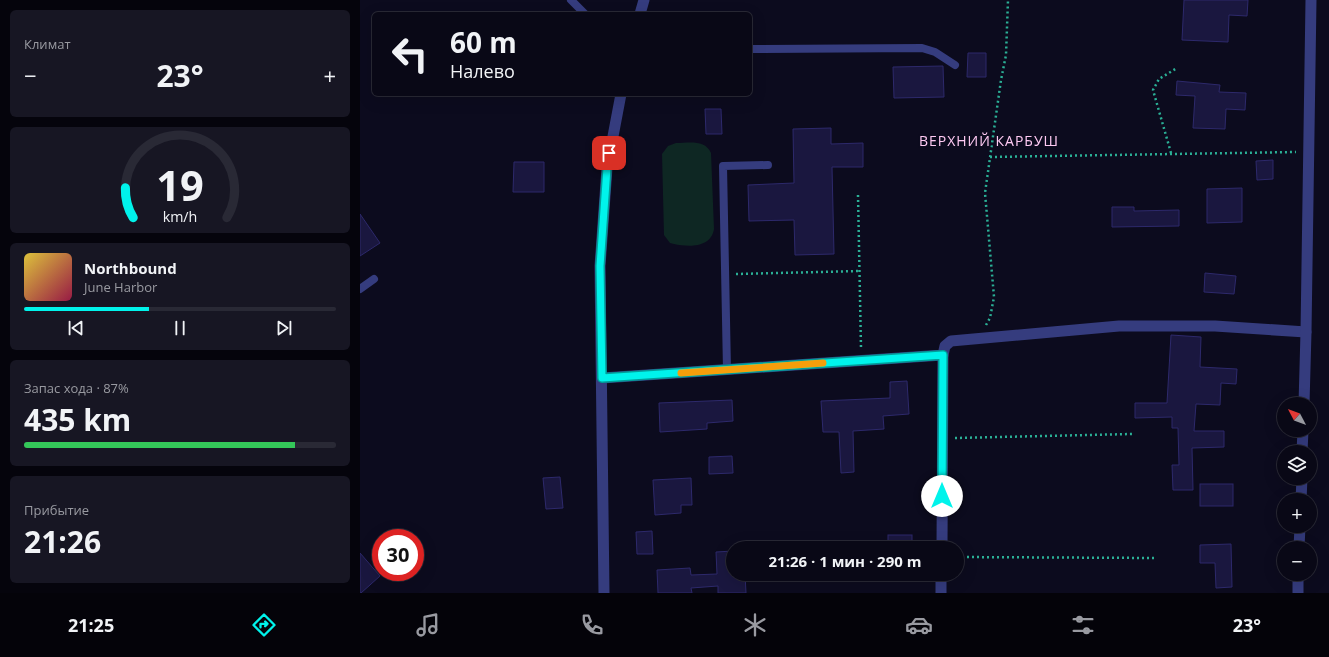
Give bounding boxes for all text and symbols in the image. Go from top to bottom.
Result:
text: 60 m [450,23,517,61]
icon: left [384,28,436,80]
text: Климат [24,35,71,53]
text: 23° [156,55,204,96]
text: Налево [450,59,515,83]
text: − [24,60,37,90]
text: + [323,60,336,90]
district label: ВЕРХНИЙ КАРБУШ [919,131,1059,150]
pin [592,136,626,170]
icon: arrive [598,142,620,164]
text: 19 [156,157,204,213]
text: km/h [163,206,197,225]
text: Northbound [84,258,177,278]
text: June Harbor [84,278,157,296]
icon: previous [65,317,87,339]
icon: pause [169,317,191,339]
icon: next [273,317,295,339]
text: Запас хода · 87% [24,379,129,397]
north arrow [1277,397,1317,437]
map controls [1277,397,1317,581]
text: 435 km [24,399,131,440]
button: layers [1277,445,1317,485]
position arrow [921,475,963,517]
button: + [1277,493,1317,533]
text: Прибытие [24,501,89,519]
text: 21:26 [24,521,101,562]
speed limit sign: 30 [372,529,424,581]
button: − [1277,541,1317,581]
text: 21:26 · 1 мин · 290 m [769,551,921,571]
icon: directions [250,611,278,639]
icon: music [414,611,442,639]
icon: phone [578,611,606,639]
icon: climate [741,611,769,639]
icon: car [905,611,933,639]
icon: filters [1069,611,1097,639]
text: 21:25 [68,613,114,637]
text: 23° [1233,613,1261,637]

